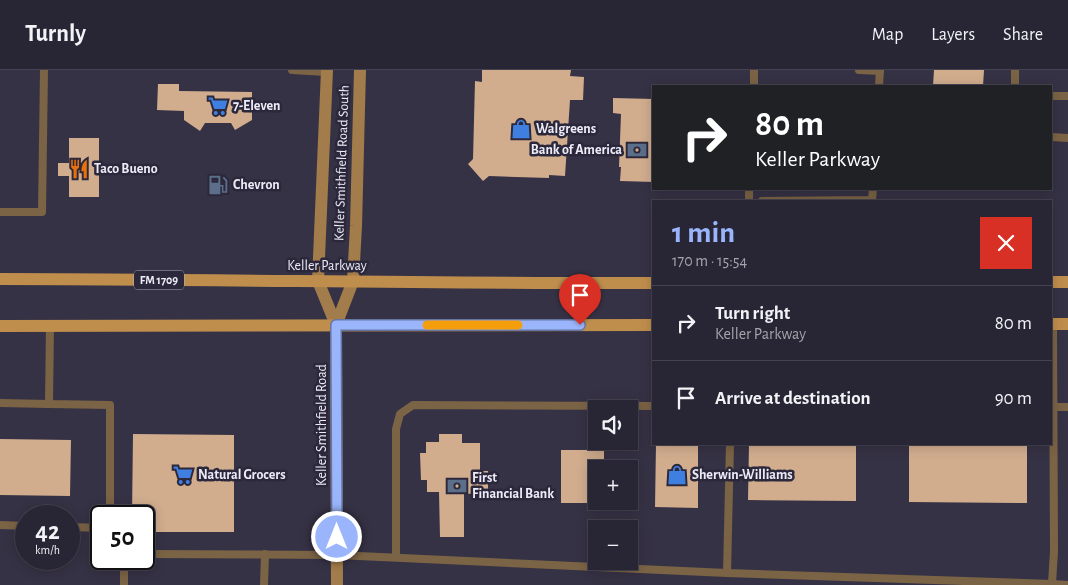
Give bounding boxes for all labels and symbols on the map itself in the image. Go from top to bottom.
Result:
street label: Keller Smithfield Road South [332,85,352,241]
supermarket icon: 7-Eleven [207,95,229,117]
place label: 7-Eleven [233,99,281,113]
shop icon: Walgreens [510,118,532,140]
place label: Walgreens [536,122,596,136]
bank icon: Bank of America [626,139,648,161]
place label: Bank of America [531,143,622,157]
restaurant icon: Taco Bueno [68,158,90,180]
place label: Taco Bueno [94,162,158,176]
fuel station icon: Chevron [207,174,229,196]
place label: Chevron [233,178,280,192]
street label: Keller Parkway [287,259,367,273]
road number: FM 1709 [134,270,184,290]
pin [559,274,601,325]
street label: Keller Smithfield Road [315,364,329,486]
supermarket icon: Natural Grocers [172,464,194,486]
shop icon: Sherwin-Williams [666,464,688,486]
place label: Natural Grocers [198,468,286,482]
place label: Sherwin-Williams [692,468,793,482]
place label: First Financial Bank [472,471,554,501]
bank icon: First Financial Bank [446,475,468,497]
speed limit sign: 50 [90,505,155,570]
position arrow [310,510,362,562]

